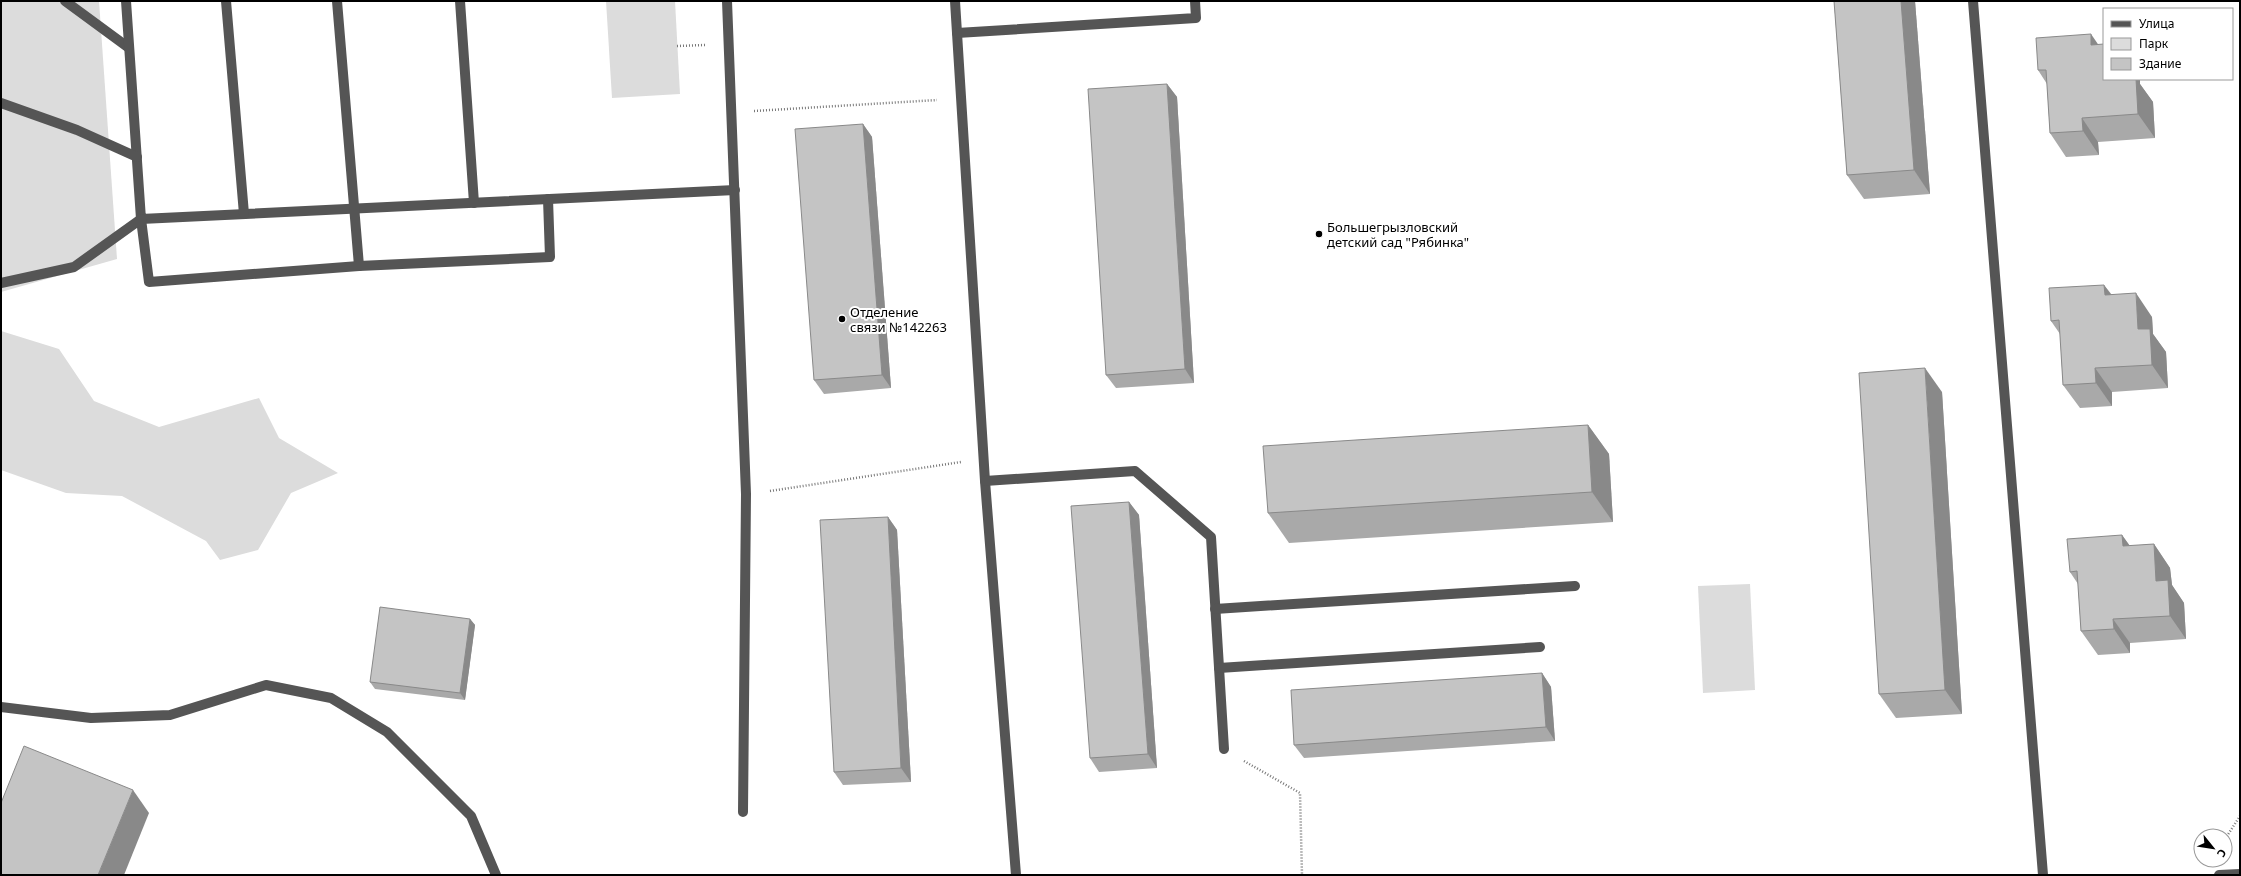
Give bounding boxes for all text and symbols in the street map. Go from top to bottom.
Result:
legend [2103,8,2233,80]
text: Улица [2139,15,2174,32]
text: Парк [2139,35,2169,52]
text: Здание [2139,55,2182,72]
place label: Большегрызловский детский сад "Рябинка" [1327,218,1469,251]
marker: Большегрызловский детский сад "Рябинка" [1314,229,1324,239]
place label: Отделение связи №142263 [850,303,947,336]
marker: Отделение связи №142263 [837,314,847,324]
north arrow [2193,828,2233,868]
text: С [2214,846,2230,860]

